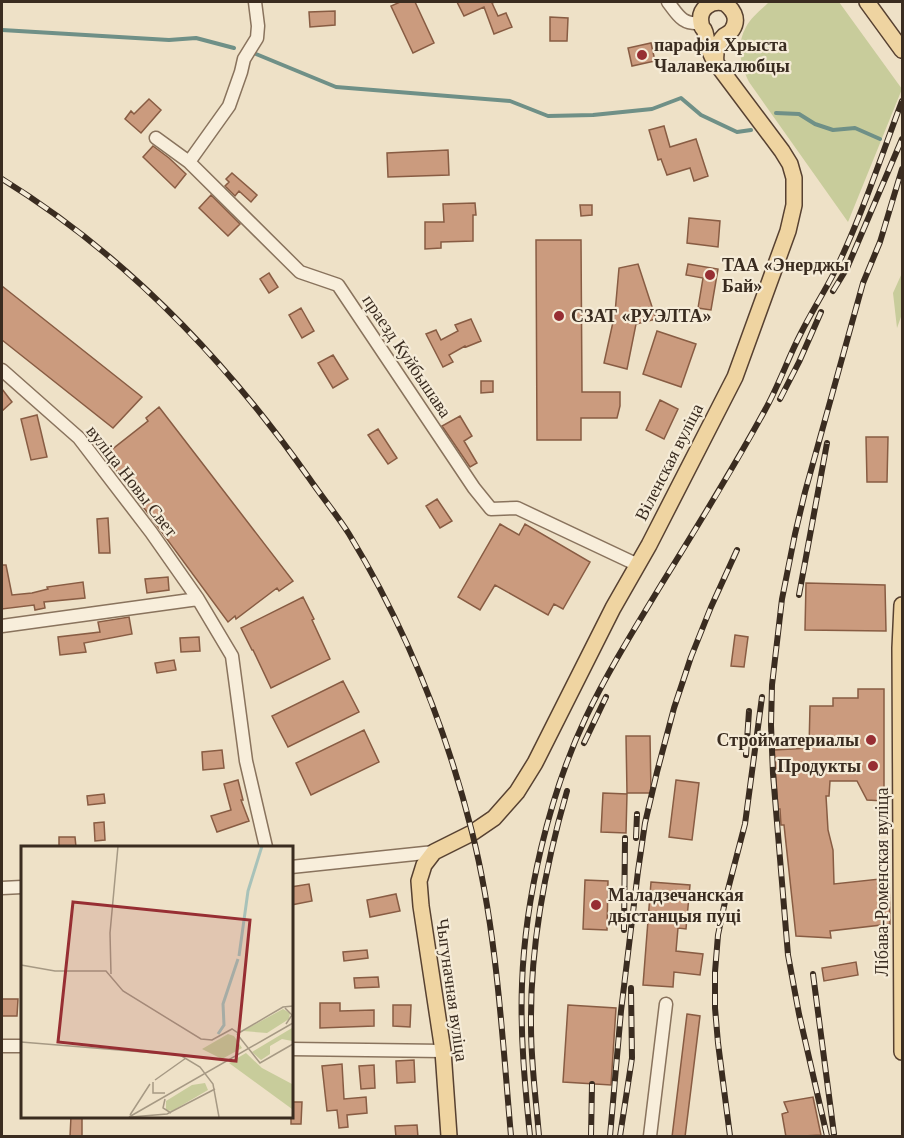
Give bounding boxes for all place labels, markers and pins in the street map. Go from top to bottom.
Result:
place label: парафія Хрыста Чалавекалюбцы [654,35,790,76]
marker: парафія Хрыста Чалавекалюбцы [635,48,649,62]
place label: ТАА «Энерджы Бай» [722,255,849,296]
marker: ТАА «Энерджы Бай» [703,268,717,282]
place label: СЗАТ «РУЭЛТА» [571,306,712,326]
marker: СЗАТ «РУЭЛТА» [552,309,566,323]
place label: Стройматериалы [717,730,859,750]
marker: Стройматериалы [864,733,878,747]
place label: Продукты [777,756,861,776]
marker: Продукты [866,759,880,773]
place label: Маладзечанская дыстанцыя пуці [608,885,744,926]
marker: Маладзечанская дыстанцыя пуці [589,898,603,912]

